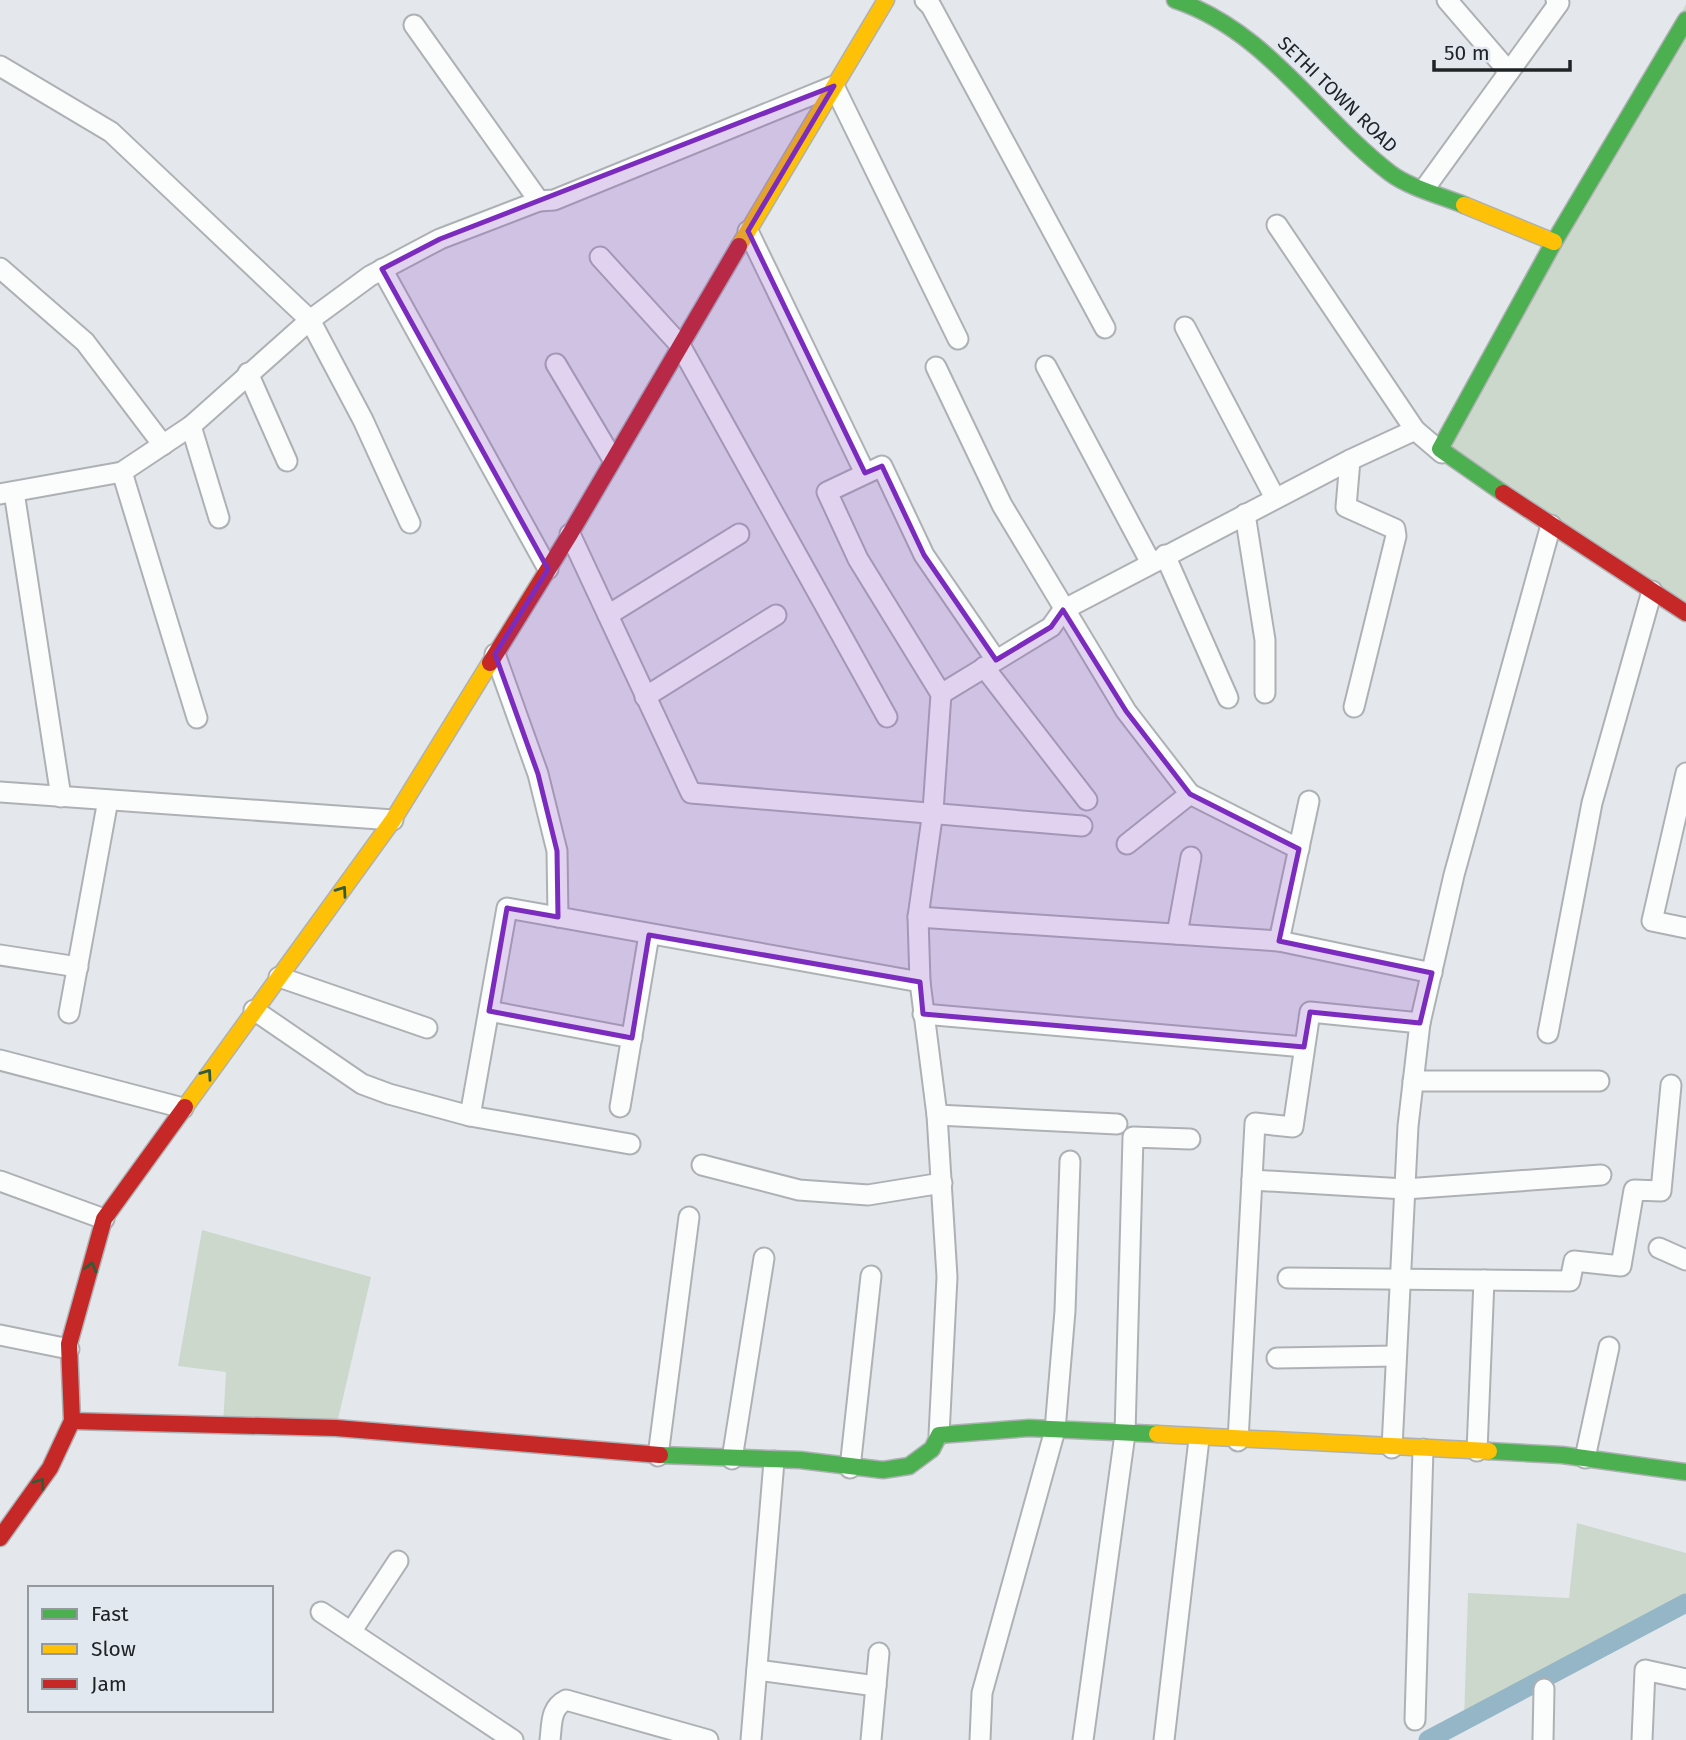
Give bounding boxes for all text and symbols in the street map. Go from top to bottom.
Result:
scale bar [1434,28,1570,72]
street label: SETHI TOWN ROAD [1273,31,1402,157]
text: 50 m [1444,40,1490,66]
one-way arrow [334,886,347,899]
one-way arrow [199,1069,211,1082]
one-way arrow [82,1261,97,1273]
one-way arrow [32,1478,44,1491]
legend [28,1586,273,1712]
text: Fast [91,1601,129,1627]
text: Slow [91,1636,136,1662]
text: Jam [91,1671,127,1697]

